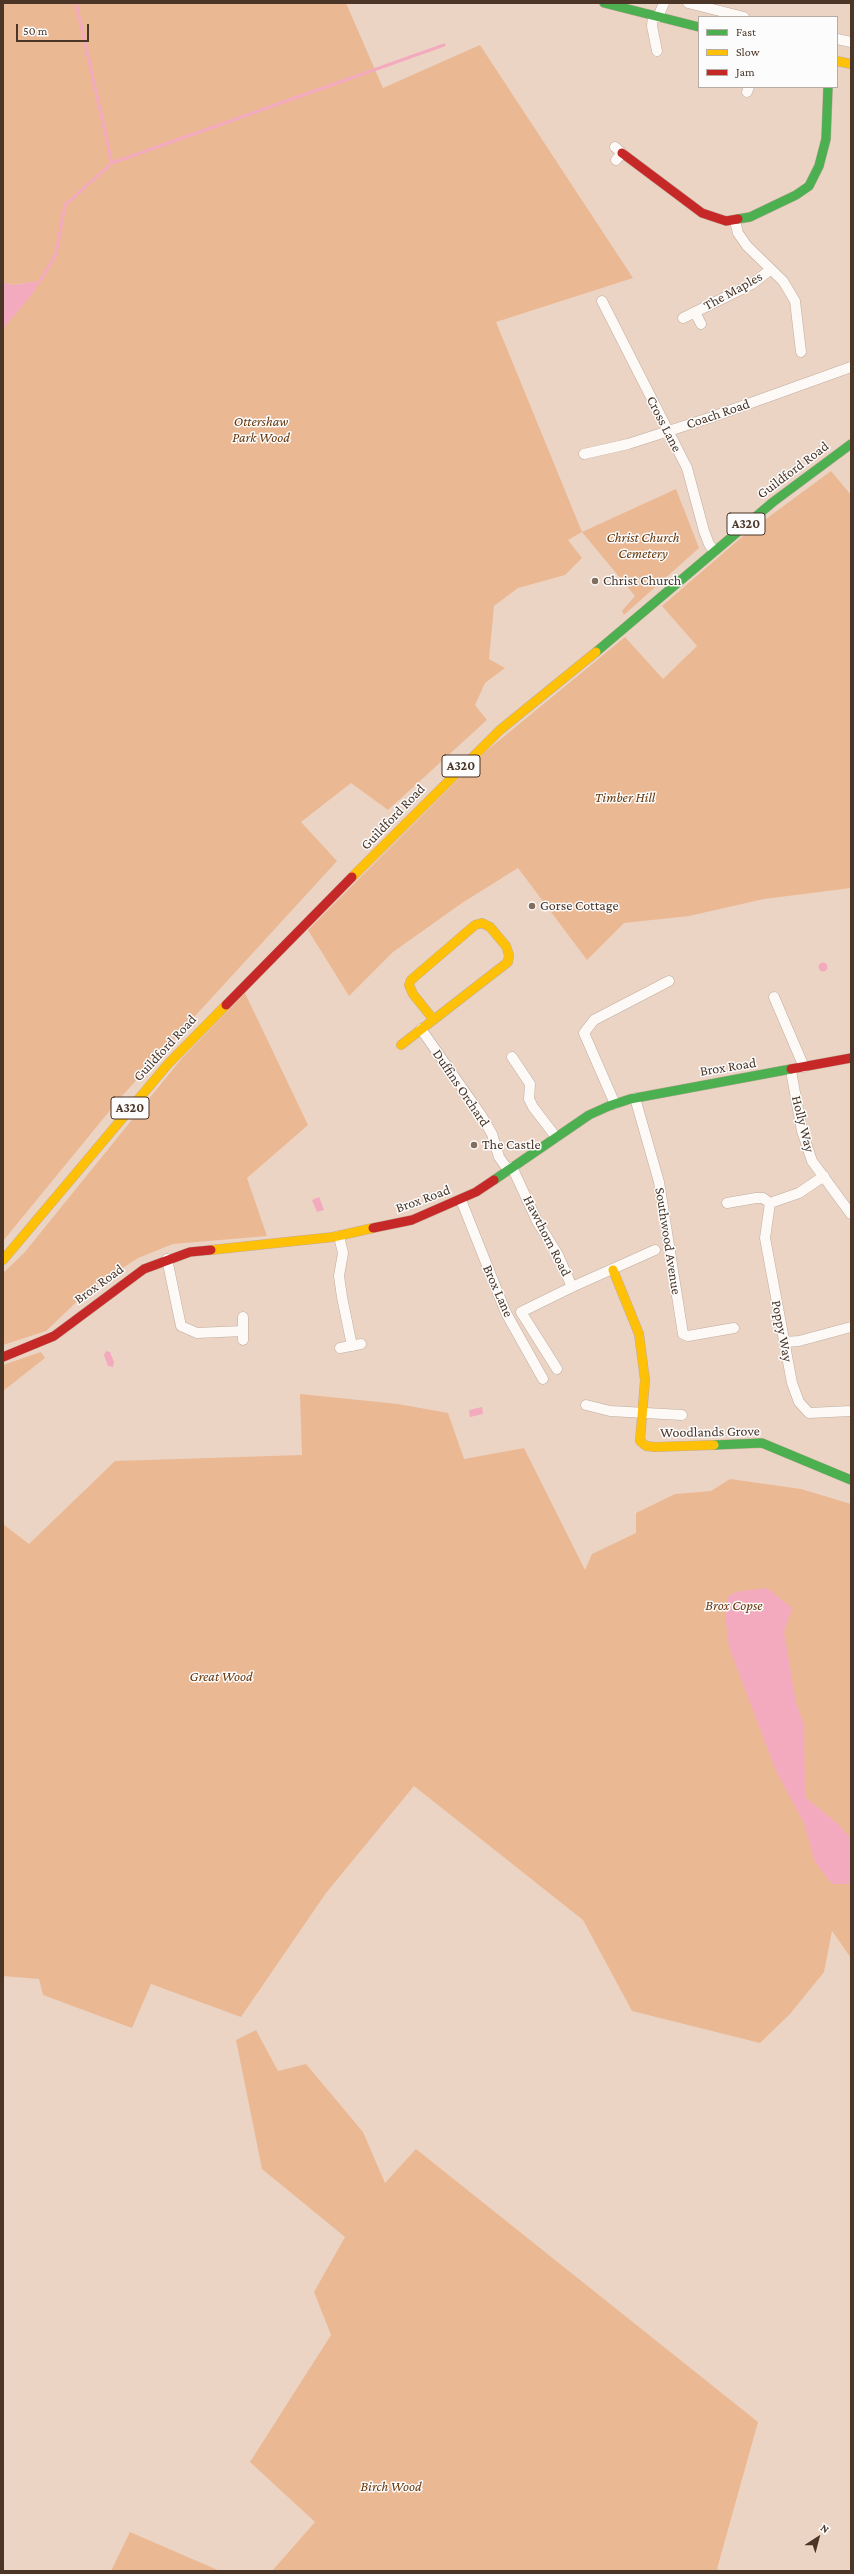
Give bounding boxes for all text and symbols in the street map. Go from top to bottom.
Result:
scale bar [18,16,91,42]
legend [698,16,838,88]
text: 50 m [23,24,47,38]
text: Fast [736,25,756,39]
text: Slow [736,45,760,59]
text: Jam [736,65,755,79]
street label: The Maples [701,268,765,314]
street label: Cross Lane [643,393,685,455]
street label: Coach Road [684,395,752,433]
park label: Ottershaw Park Wood [232,414,290,446]
street label: Guildford Road [754,438,832,502]
road number: A320 [727,513,765,535]
park label: Christ Church Cemetery [606,530,680,562]
place label: Christ Church [603,573,681,589]
marker: Christ Church [590,576,600,586]
road number: A320 [442,755,480,777]
street label: Guildford Road [357,781,429,853]
park label: Timber Hill [595,790,655,806]
place label: Gorse Cottage [540,898,619,914]
marker: Gorse Cottage [527,901,537,911]
street label: Guildford Road [130,1011,200,1085]
street label: Duffins Orchard [429,1046,493,1130]
street label: Brox Road [699,1054,757,1080]
street label: Holly Way [788,1094,818,1154]
road number: A320 [111,1097,149,1119]
place label: The Castle [482,1137,541,1153]
marker: The Castle [469,1140,479,1150]
street label: Brox Road [393,1181,453,1217]
street label: Southwood Avenue [651,1186,685,1296]
street label: Hawthorn Road [519,1193,575,1279]
street label: Brox Road [71,1261,127,1307]
street label: Brox Lane [479,1262,517,1320]
street label: Poppy Way [768,1299,796,1363]
street label: Woodlands Grove [660,1423,760,1441]
park label: Brox Copse [705,1598,763,1614]
park label: Great Wood [190,1669,252,1685]
park label: Birch Wood [360,2479,422,2495]
north arrow [798,2518,838,2558]
text: N [818,2521,832,2535]

